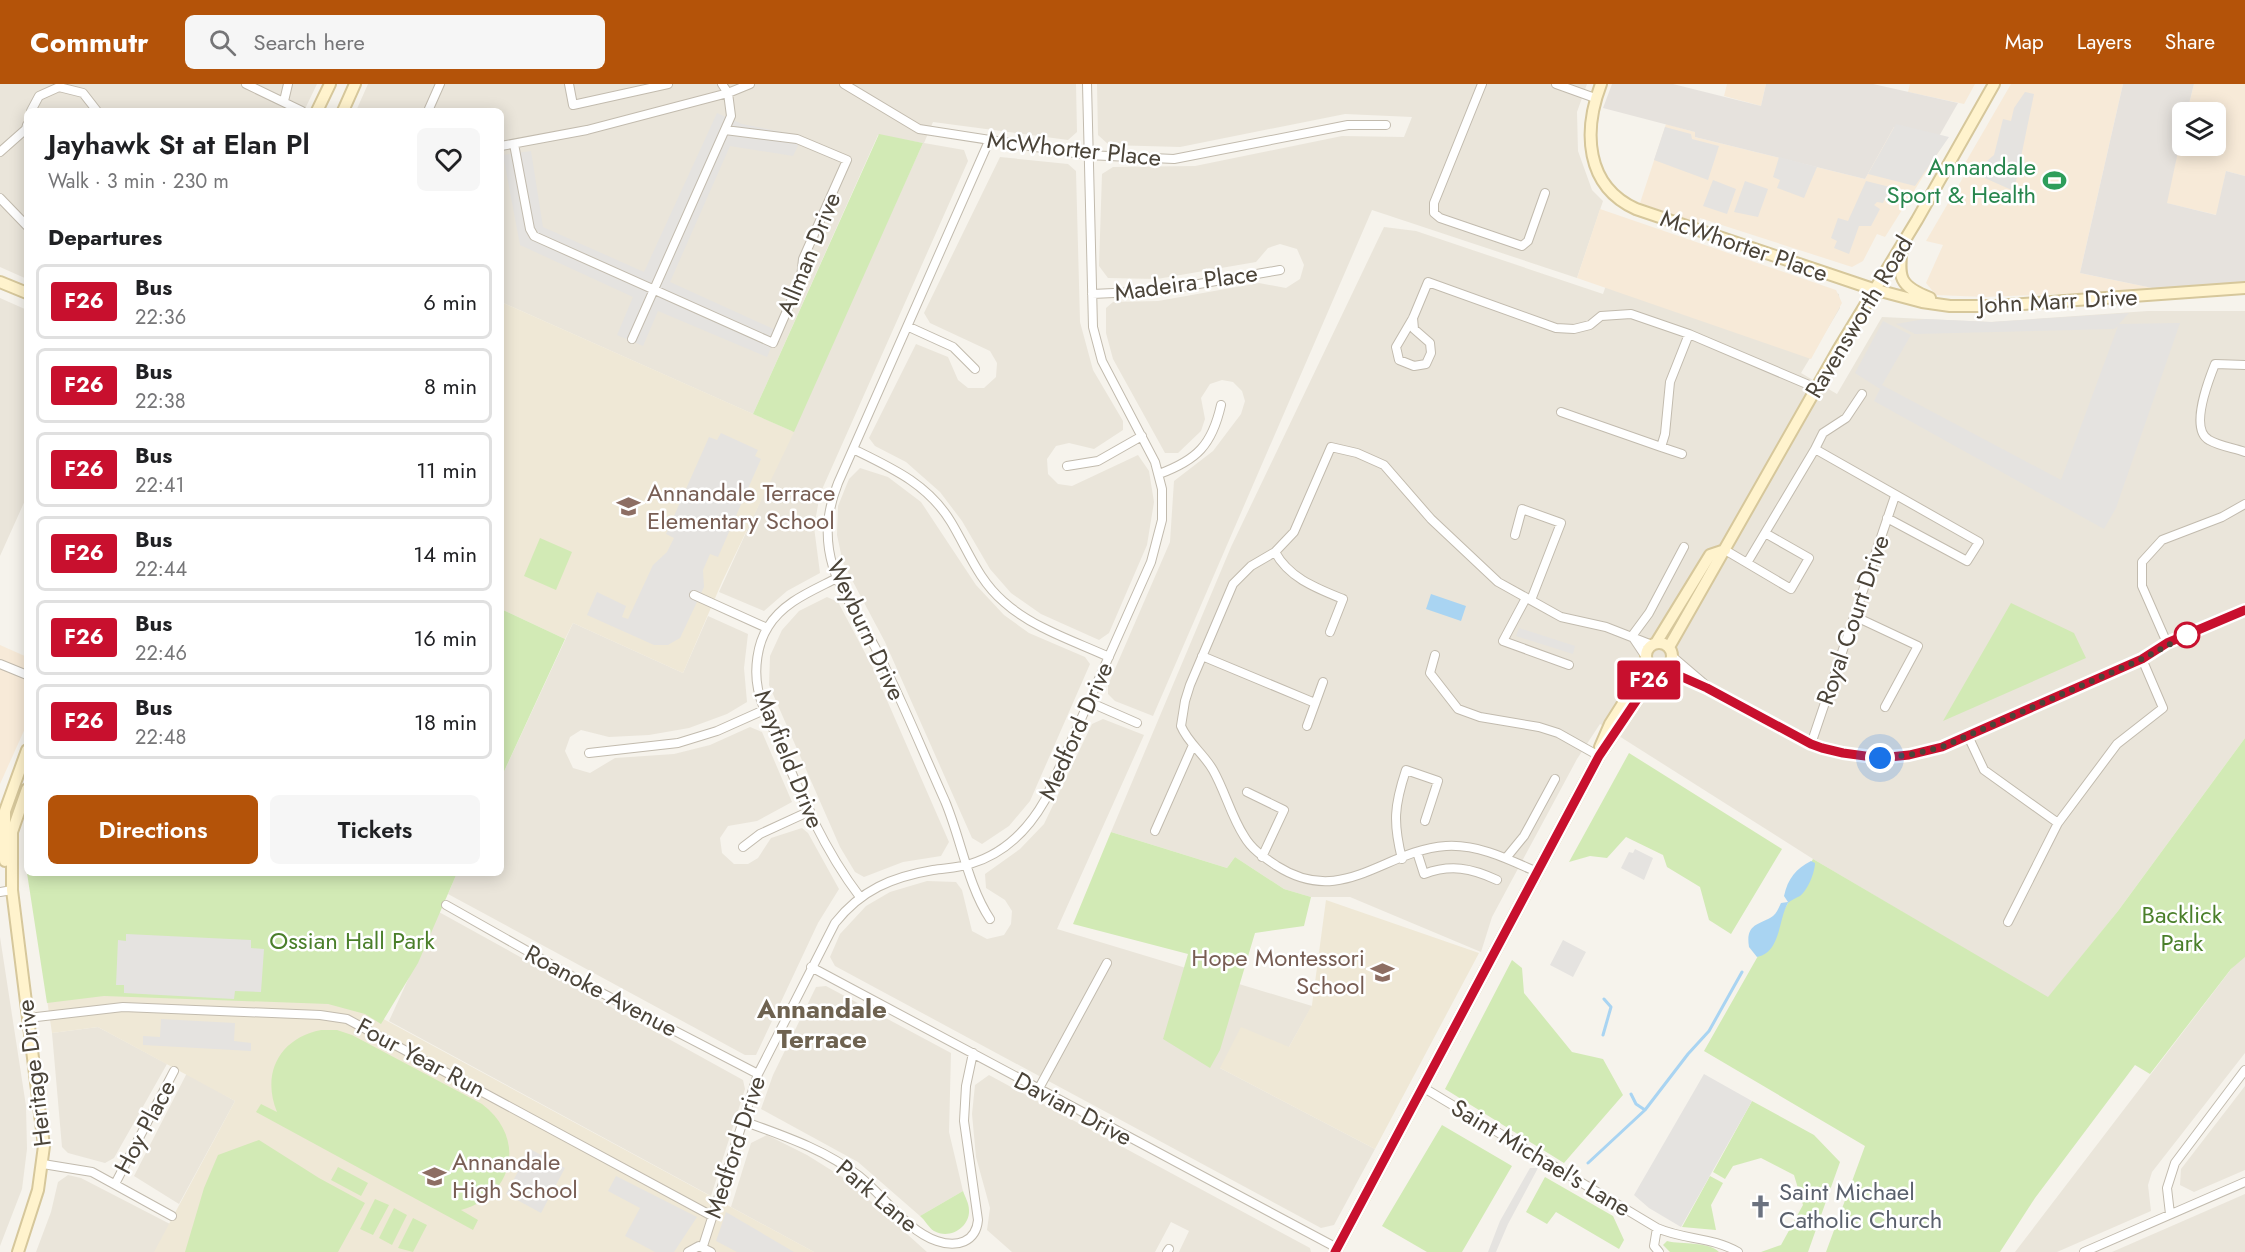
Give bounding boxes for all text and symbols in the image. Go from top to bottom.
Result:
search box [185,15,605,69]
text: Commutr [30,22,149,63]
icon: search [206,26,239,59]
text: Search here [254,26,365,58]
text: Map [2005,27,2044,57]
text: Layers [2077,27,2132,57]
text: Share [2165,27,2215,57]
map controls [2172,102,2226,156]
button: layers [2172,102,2226,156]
street label: McWhorter Place [985,122,1163,175]
text: Jayhawk St at Elan Pl [48,124,310,165]
button: heart [417,128,480,191]
place label: Annandale Sport & Health [1887,149,2036,212]
text: Walk · 3 min · 230 m [48,167,229,196]
sports icon: Annandale Sport & Health [2041,168,2067,194]
street label: Allman Drive [768,187,849,321]
street label: McWhorter Place [1656,200,1833,291]
text: Departures [48,221,162,253]
street label: Ravensworth Road [1796,229,1921,405]
street label: Madeira Place [1112,255,1260,310]
text: Bus [135,271,172,303]
street label: John Marr Drive [1975,279,2138,322]
text: F26 [64,286,104,316]
text: 6 min [423,286,477,318]
text: 22:36 [135,303,186,332]
text: Bus [135,355,172,387]
text: F26 [64,370,104,400]
text: 8 min [424,370,477,402]
text: 22:38 [135,387,186,416]
text: Bus [135,439,172,471]
text: F26 [64,454,104,484]
text: 11 min [416,454,477,486]
text: 22:41 [135,471,184,500]
place label: Annandale Terrace Elementary School [647,475,835,538]
school or university icon: Annandale Terrace Elementary School [616,494,642,520]
text: Bus [135,523,172,555]
street label: Royal Court Drive [1807,530,1898,710]
text: F26 [64,538,104,568]
text: 14 min [413,538,477,570]
street label: Weyburn Drive [818,553,914,706]
text: 22:44 [135,555,187,584]
text: Bus [135,607,172,639]
text: F26 [64,622,104,652]
text: 16 min [413,622,477,654]
unlabelled marker [2174,622,2200,648]
text: 22:46 [135,639,187,668]
street label: Medford Drive [1029,656,1122,805]
line badge: F26 [1614,660,1684,700]
text: F26 [1629,665,1669,695]
street label: Mayfield Drive [746,684,833,833]
text: Bus [135,691,172,723]
text: F26 [64,706,104,736]
text: 18 min [414,706,477,738]
text: 22:48 [135,723,186,752]
your location [1865,743,1895,773]
button: Directions [48,795,258,864]
button: Tickets [270,795,480,864]
park label: Backlick Park [2142,897,2223,960]
park label: Ossian Hall Park [269,923,435,958]
street label: Roanoke Avenue [519,936,684,1046]
place label: Hope Montessori School [1191,940,1365,1003]
school or university icon: Hope Montessori School [1370,959,1396,985]
district label: Annandale Terrace [756,990,887,1058]
street label: Heritage Drive [7,998,60,1149]
street label: Four Year Run [351,1009,492,1106]
street label: Davian Drive [1008,1063,1139,1154]
street label: Medford Drive [695,1071,774,1223]
street label: Hoy Place [105,1074,184,1180]
street label: Saint Michael's Lane [1445,1090,1638,1225]
place label: Annandale High School [452,1144,578,1207]
street label: Park Lane [829,1151,926,1240]
school or university icon: Annandale High School [421,1163,447,1189]
place label: Saint Michael Catholic Church [1779,1174,1942,1237]
church icon: Saint Michael Catholic Church [1748,1193,1774,1219]

